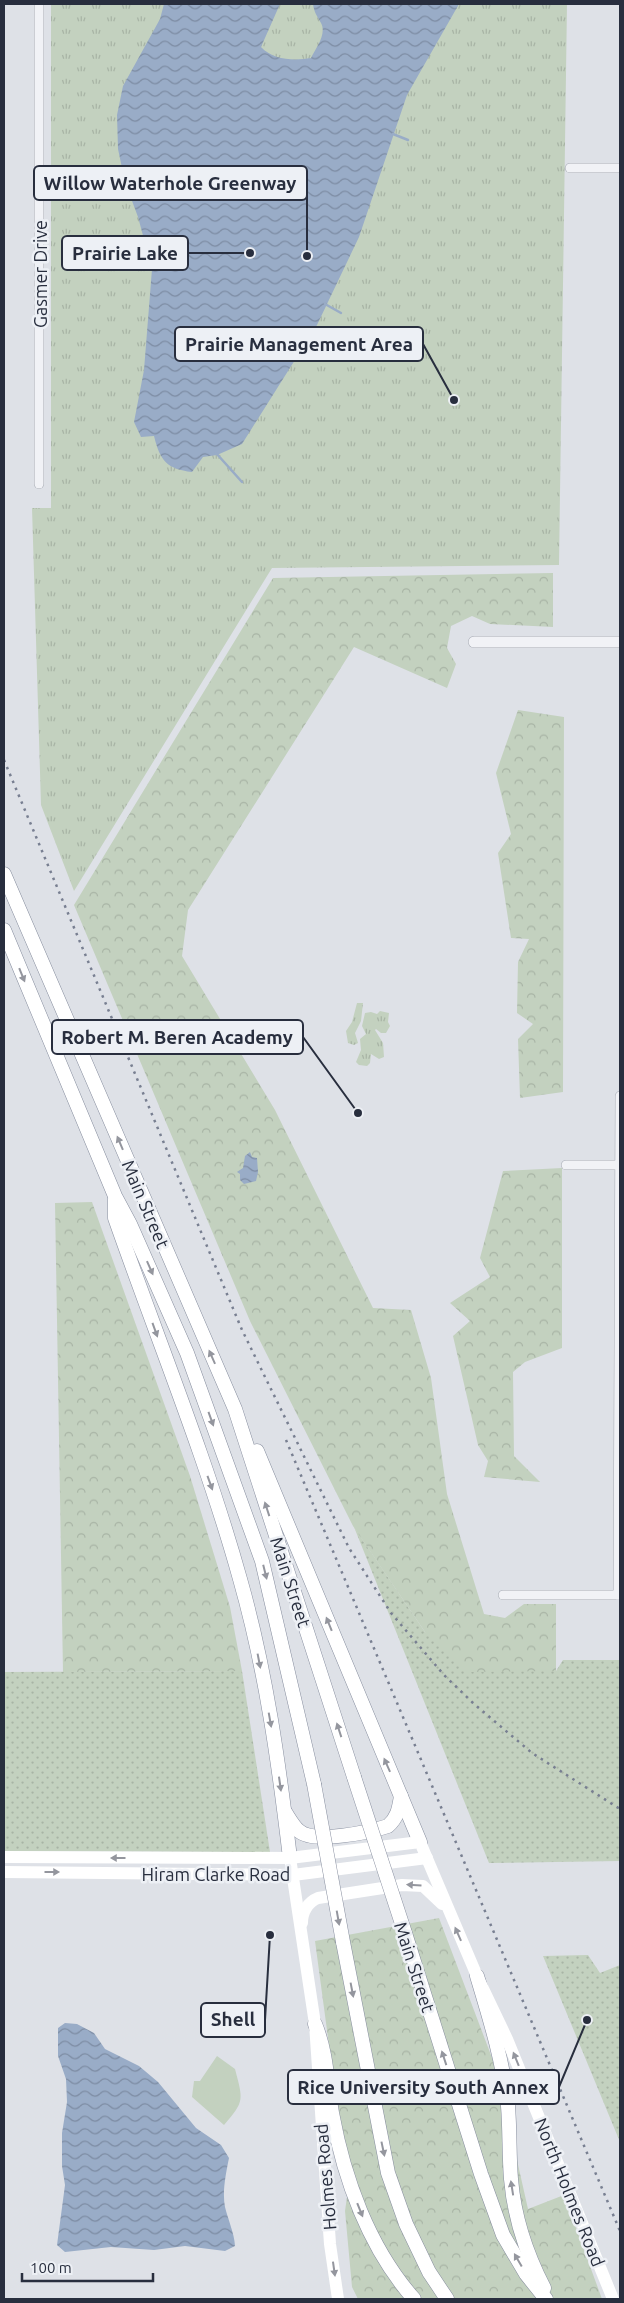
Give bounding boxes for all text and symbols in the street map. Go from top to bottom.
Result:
callout: Willow Waterhole Greenway [34,166,307,200]
text: Willow Waterhole Greenway [44,172,296,194]
street label: Gasmer Drive [30,220,50,328]
callout: Prairie Lake [62,236,188,270]
text: Prairie Lake [72,242,178,264]
callout: Prairie Management Area [175,327,423,361]
text: Prairie Management Area [185,333,413,355]
one-way arrow [19,968,27,982]
callout: Robert M. Beren Academy [52,1020,303,1054]
text: Robert M. Beren Academy [61,1026,293,1048]
one-way arrow [115,1136,123,1150]
street label: Main Street [118,1157,174,1251]
one-way arrow [146,1261,154,1275]
one-way arrow [151,1323,159,1338]
one-way arrow [208,1350,216,1364]
one-way arrow [208,1411,215,1426]
one-way arrow [206,1476,214,1491]
one-way arrow [263,1502,271,1517]
street label: Main Street [267,1534,315,1630]
one-way arrow [261,1564,269,1579]
one-way arrow [325,1616,333,1631]
one-way arrow [256,1653,264,1669]
one-way arrow [267,1713,275,1729]
one-way arrow [335,1723,342,1738]
one-way arrow [383,1758,391,1772]
one-way arrow [277,1776,285,1792]
one-way arrow [110,1854,126,1862]
street label: Hiram Clarke Road [142,1864,290,1884]
one-way arrow [45,1868,61,1876]
one-way arrow [405,1881,421,1889]
one-way arrow [335,1910,343,1926]
street label: Main Street [391,1919,439,2015]
one-way arrow [454,1927,462,1941]
one-way arrow [348,1982,356,1998]
callout: Shell [201,2003,265,2037]
text: Shell [211,2008,255,2030]
one-way arrow [440,2051,448,2066]
one-way arrow [511,2052,519,2066]
callout: Rice University South Annex [288,2070,559,2104]
text: Rice University South Annex [297,2076,549,2098]
street label: North Holmes Road [531,2115,609,2269]
street label: Holmes Road [310,2123,340,2231]
one-way arrow [380,2142,388,2158]
one-way arrow [508,2179,516,2195]
one-way arrow [357,2203,365,2217]
scale bar [22,2250,154,2282]
one-way arrow [513,2253,522,2266]
text: 100 m [30,2259,72,2276]
one-way arrow [330,2261,338,2277]

